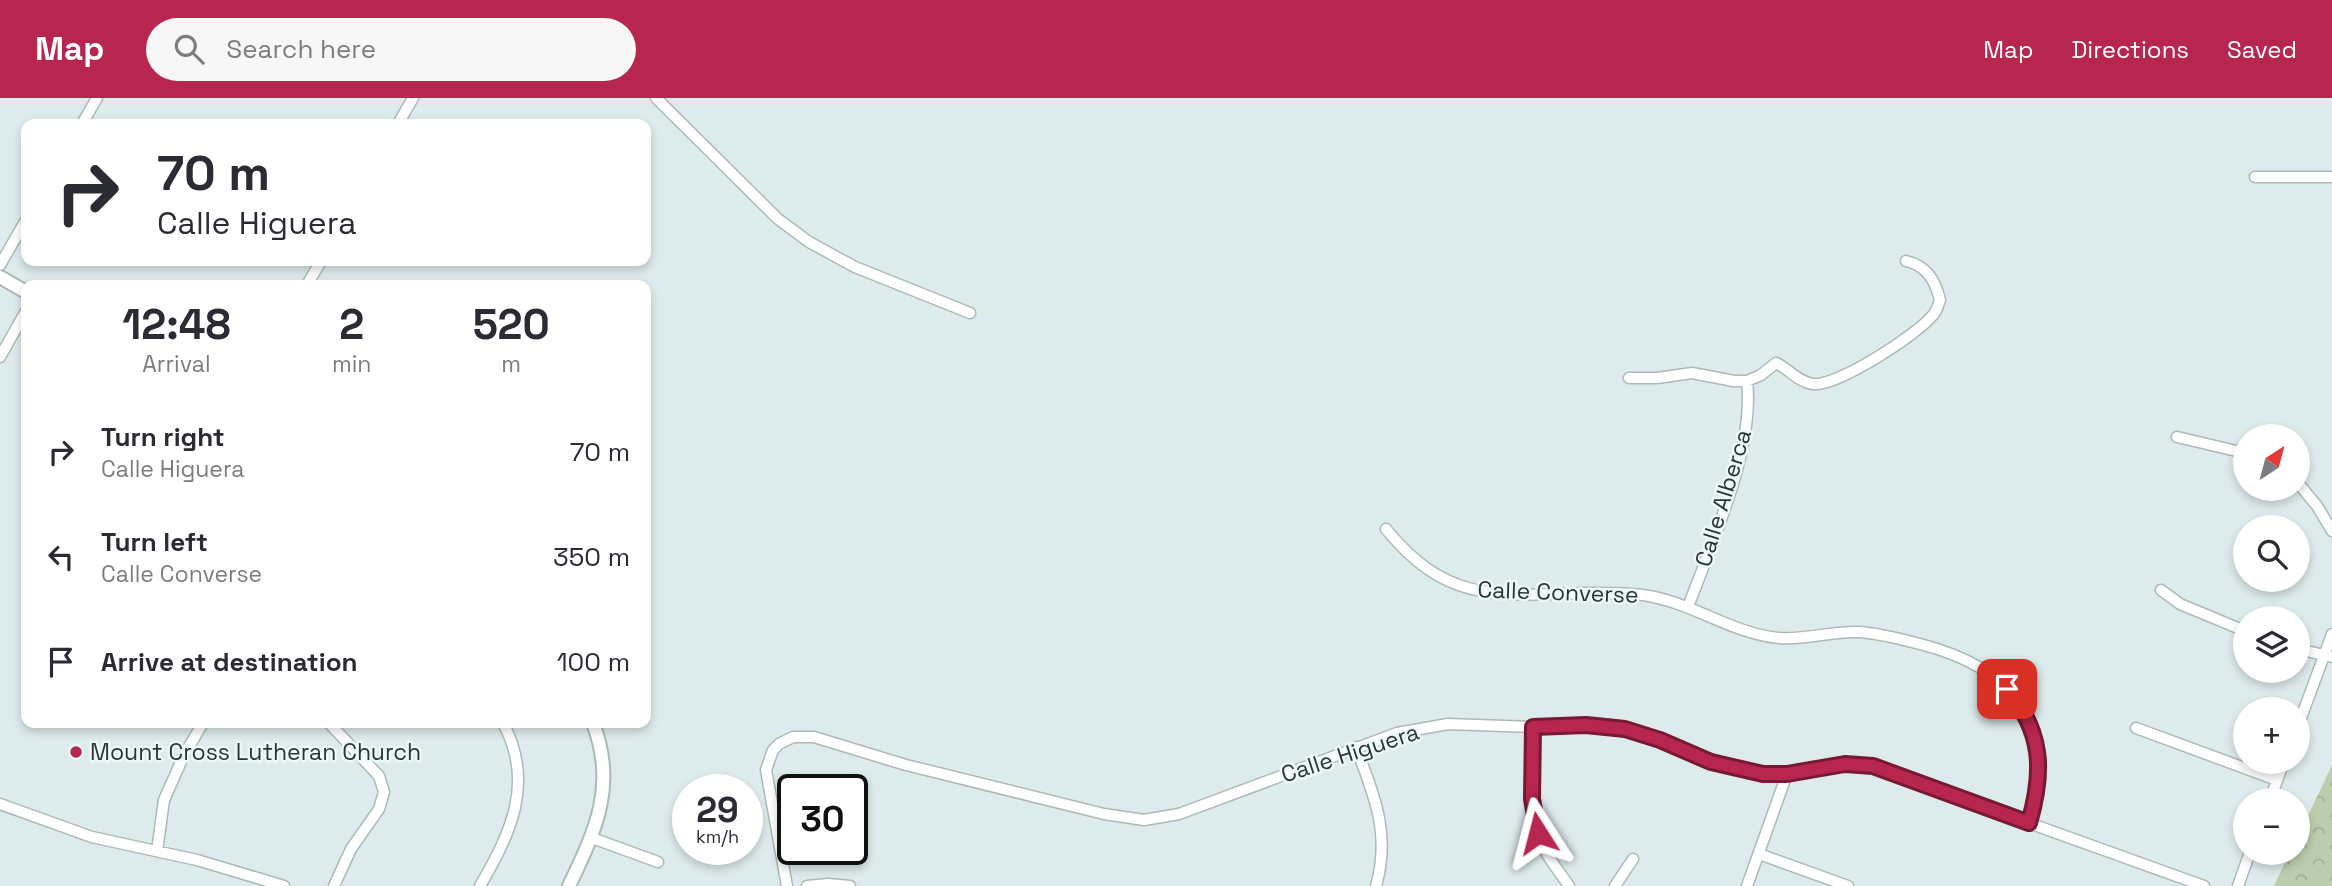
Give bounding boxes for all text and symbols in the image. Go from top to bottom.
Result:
search box [146,18,636,81]
text: Map [35,28,104,70]
icon: search [170,30,208,68]
text: Search here [226,32,376,66]
text: Map [1983,34,2033,65]
text: Directions [2071,34,2189,65]
text: Saved [2227,34,2297,65]
text: 70 m [157,142,270,204]
icon: right [42,147,133,238]
text: Calle Higuera [157,203,357,243]
text: 12:48 [122,298,231,351]
text: 2 [339,298,364,351]
text: 520 [473,298,550,351]
text: Arrival [142,349,211,379]
text: min [332,349,371,379]
text: m [501,349,521,379]
text: Turn right [101,420,225,454]
north arrow [2233,424,2310,500]
map controls [2233,424,2310,865]
street label: Calle Alberca [1688,426,1758,570]
icon: right [42,433,80,471]
text: 70 m [570,435,630,469]
text: Calle Higuera [101,454,244,484]
button: search [2233,515,2310,592]
text: Turn left [101,525,208,559]
icon: left [42,538,80,576]
text: 350 m [553,540,630,574]
text: Calle Converse [101,559,262,589]
street label: Calle Converse [1477,574,1639,610]
button: layers [2233,606,2310,683]
icon: arrive [42,643,80,681]
text: Arrive at destination [101,645,358,679]
text: 100 m [557,645,630,679]
pin [1977,659,2037,719]
icon: arrive [1988,670,2026,708]
button: + [2233,697,2310,774]
street label: Calle Higuera [1277,717,1423,789]
place label: Mount Cross Lutheran Church [90,737,421,767]
marker: Mount Cross Lutheran Church [68,744,84,760]
speed limit sign: 30 [777,774,868,865]
text: 29 [696,788,739,832]
button: − [2233,788,2310,865]
position arrow [1501,796,1575,870]
text: km/h [696,825,739,848]

